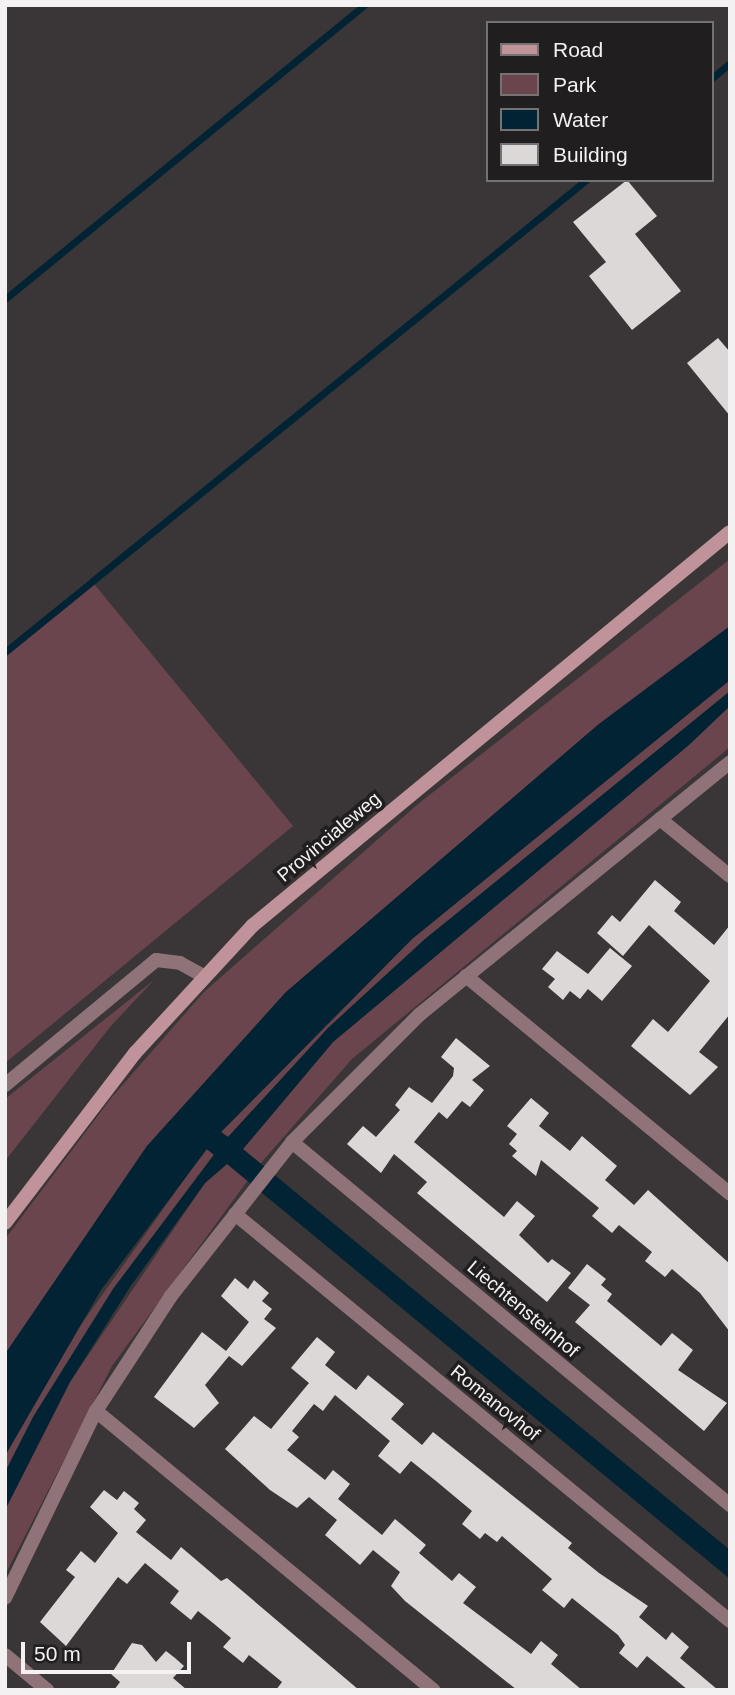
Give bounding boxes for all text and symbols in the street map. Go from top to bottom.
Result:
legend [486,21,714,182]
text: Road [553,38,603,61]
text: Park [553,73,596,96]
text: Water [553,108,608,131]
text: Building [553,143,628,166]
street label: Provincialeweg [273,787,385,887]
street label: Liechtensteinhof [463,1256,583,1362]
street label: Romanovhof [446,1360,544,1446]
scale bar [24,1628,194,1672]
text: 50 m [34,1642,81,1665]

